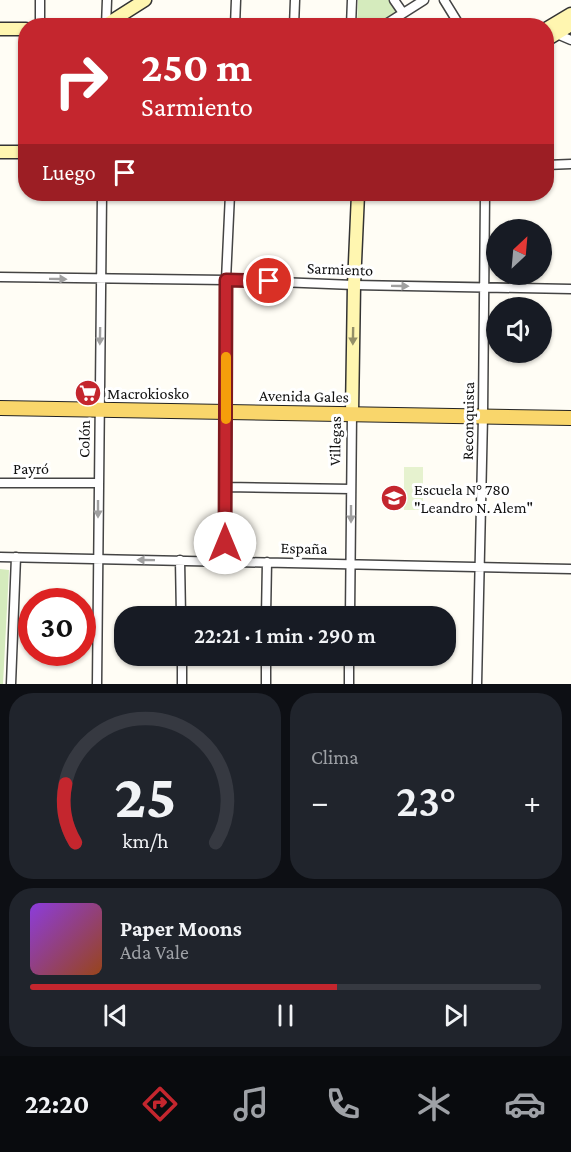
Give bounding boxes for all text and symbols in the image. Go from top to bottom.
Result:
icon: right [42,42,120,120]
text: 250 m [141,43,252,90]
text: Sarmiento [141,92,253,122]
icon: arrive [108,156,141,189]
text: Luego [42,160,96,185]
north arrow [486,219,552,285]
map controls [486,219,552,363]
pin [243,255,294,306]
street label: Sarmiento [307,259,374,279]
icon: arrive [252,264,285,297]
one-way arrow [49,274,68,283]
one-way arrow [391,281,410,291]
button: sound [486,297,552,363]
one-way arrow [95,326,105,345]
one-way arrow [348,326,358,345]
supermarket icon: Macrokiosko [73,378,103,408]
street label: Reconquista [459,381,478,460]
place label: Macrokiosko [107,385,189,402]
street label: Avenida Gales [259,387,349,405]
street label: Villegas [326,416,345,466]
street label: Colón [75,419,93,458]
street label: Payró [13,460,49,478]
place label: Escuela N° 780 "Leandro N. Alem" [414,481,533,516]
school or university icon: Escuela N° 780 "Leandro N. Alem" [379,483,409,513]
one-way arrow [93,500,103,519]
one-way arrow [346,504,356,523]
position arrow [193,511,257,575]
street label: España [280,539,328,558]
one-way arrow [136,555,155,564]
speed limit sign: 30 [18,588,96,666]
text: 22:21 · 1 min · 290 m [194,623,376,648]
text: Clima [311,746,359,768]
text: 25 [114,761,176,830]
text: 23° [396,776,456,826]
text: − [311,783,328,820]
text: + [524,783,541,820]
text: km/h [122,829,169,853]
text: Paper Moons [120,916,242,941]
text: Ada Vale [120,941,189,963]
icon: previous [99,999,132,1032]
icon: pause [269,999,302,1032]
icon: next [439,999,472,1032]
icon: directions [139,1083,181,1125]
icon: music [230,1083,272,1125]
icon: phone [322,1083,364,1125]
icon: climate [413,1083,455,1125]
icon: car [504,1083,546,1125]
text: 22:20 [25,1089,90,1119]

